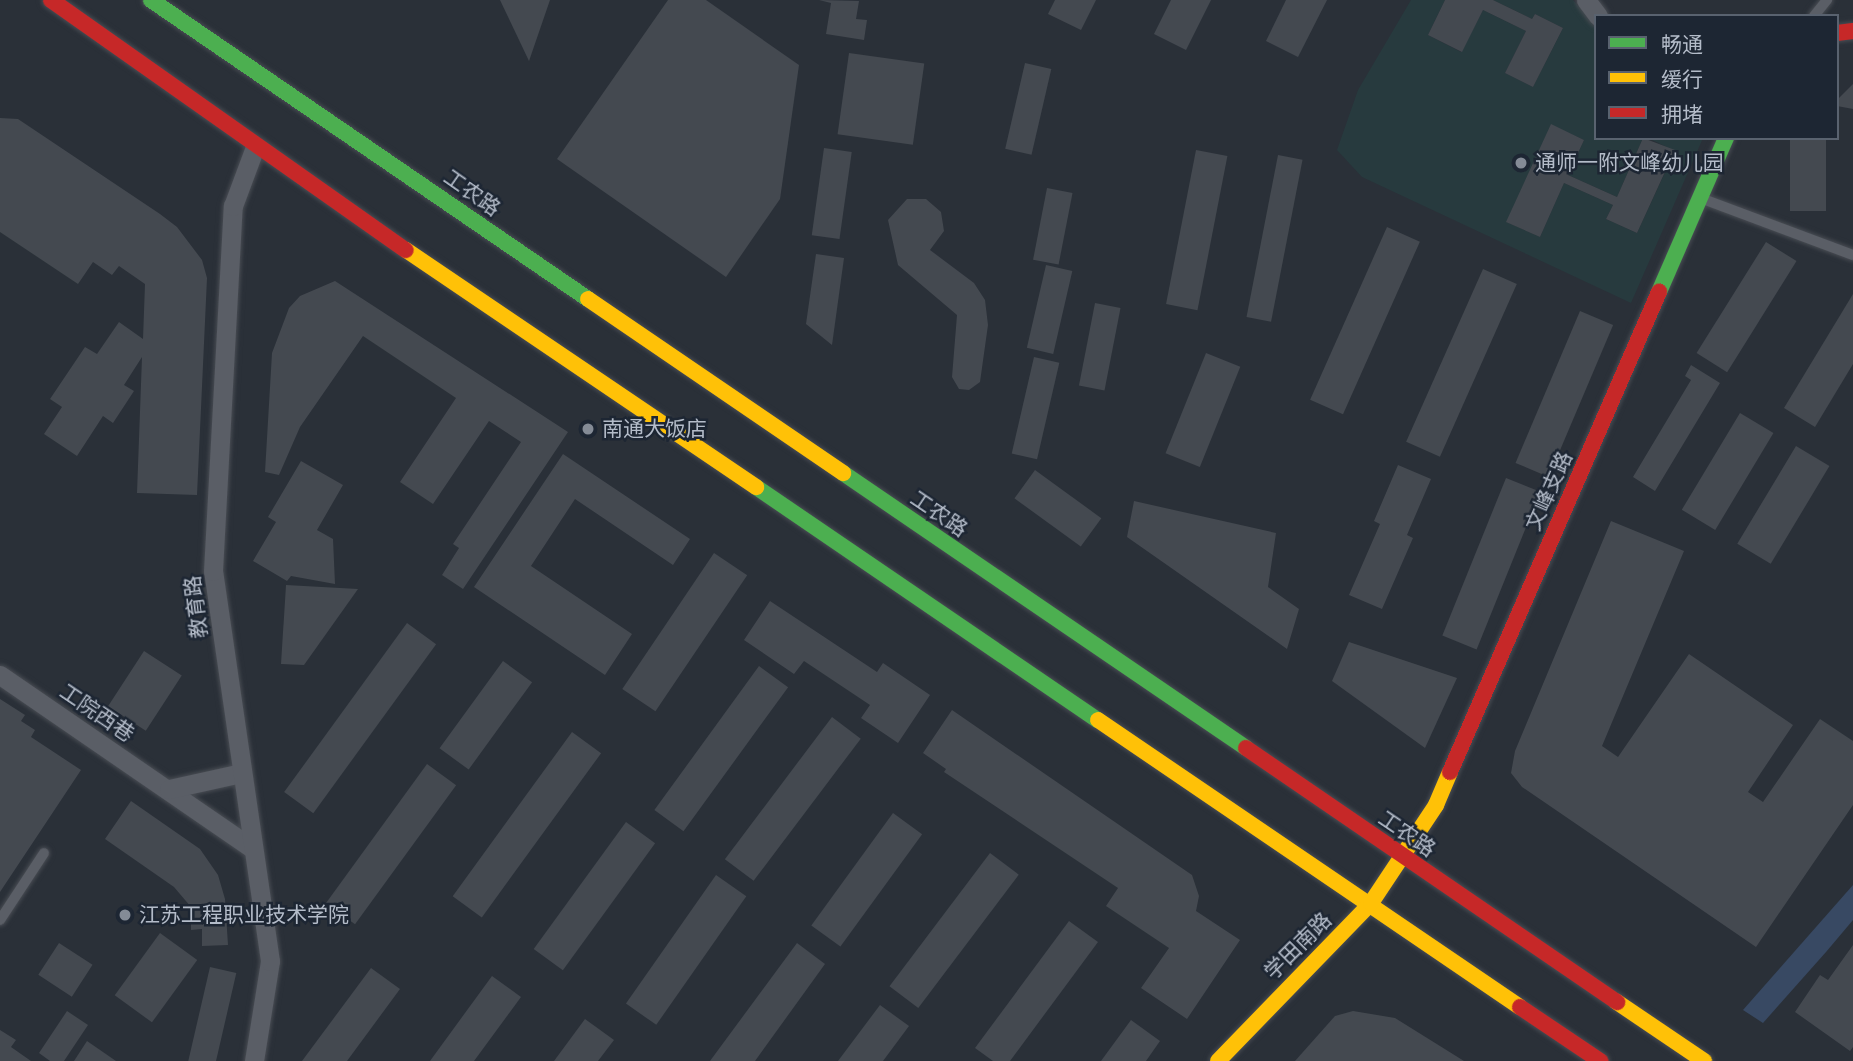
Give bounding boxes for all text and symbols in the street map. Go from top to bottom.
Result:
legend [1594,14,1839,140]
text: 畅通 [1661,32,1703,58]
text: 缓行 [1661,67,1703,93]
text: 拥堵 [1661,102,1703,128]
place label: 通师一附文峰幼儿园 [1535,150,1724,176]
marker: 通师一附文峰幼儿园 [1513,155,1529,171]
street label: 工农路 [439,165,505,221]
place label: 南通大饭店 [602,416,707,442]
marker: 南通大饭店 [580,421,596,437]
street label: 文峰支路 [1520,448,1578,534]
street label: 工农路 [906,486,972,542]
street label: 教育路 [180,574,212,640]
street label: 工院西巷 [55,679,139,747]
street label: 工农路 [1374,806,1440,862]
place label: 江苏工程职业技术学院 [139,902,349,928]
marker: 江苏工程职业技术学院 [117,907,133,923]
street label: 学田南路 [1259,907,1337,985]

